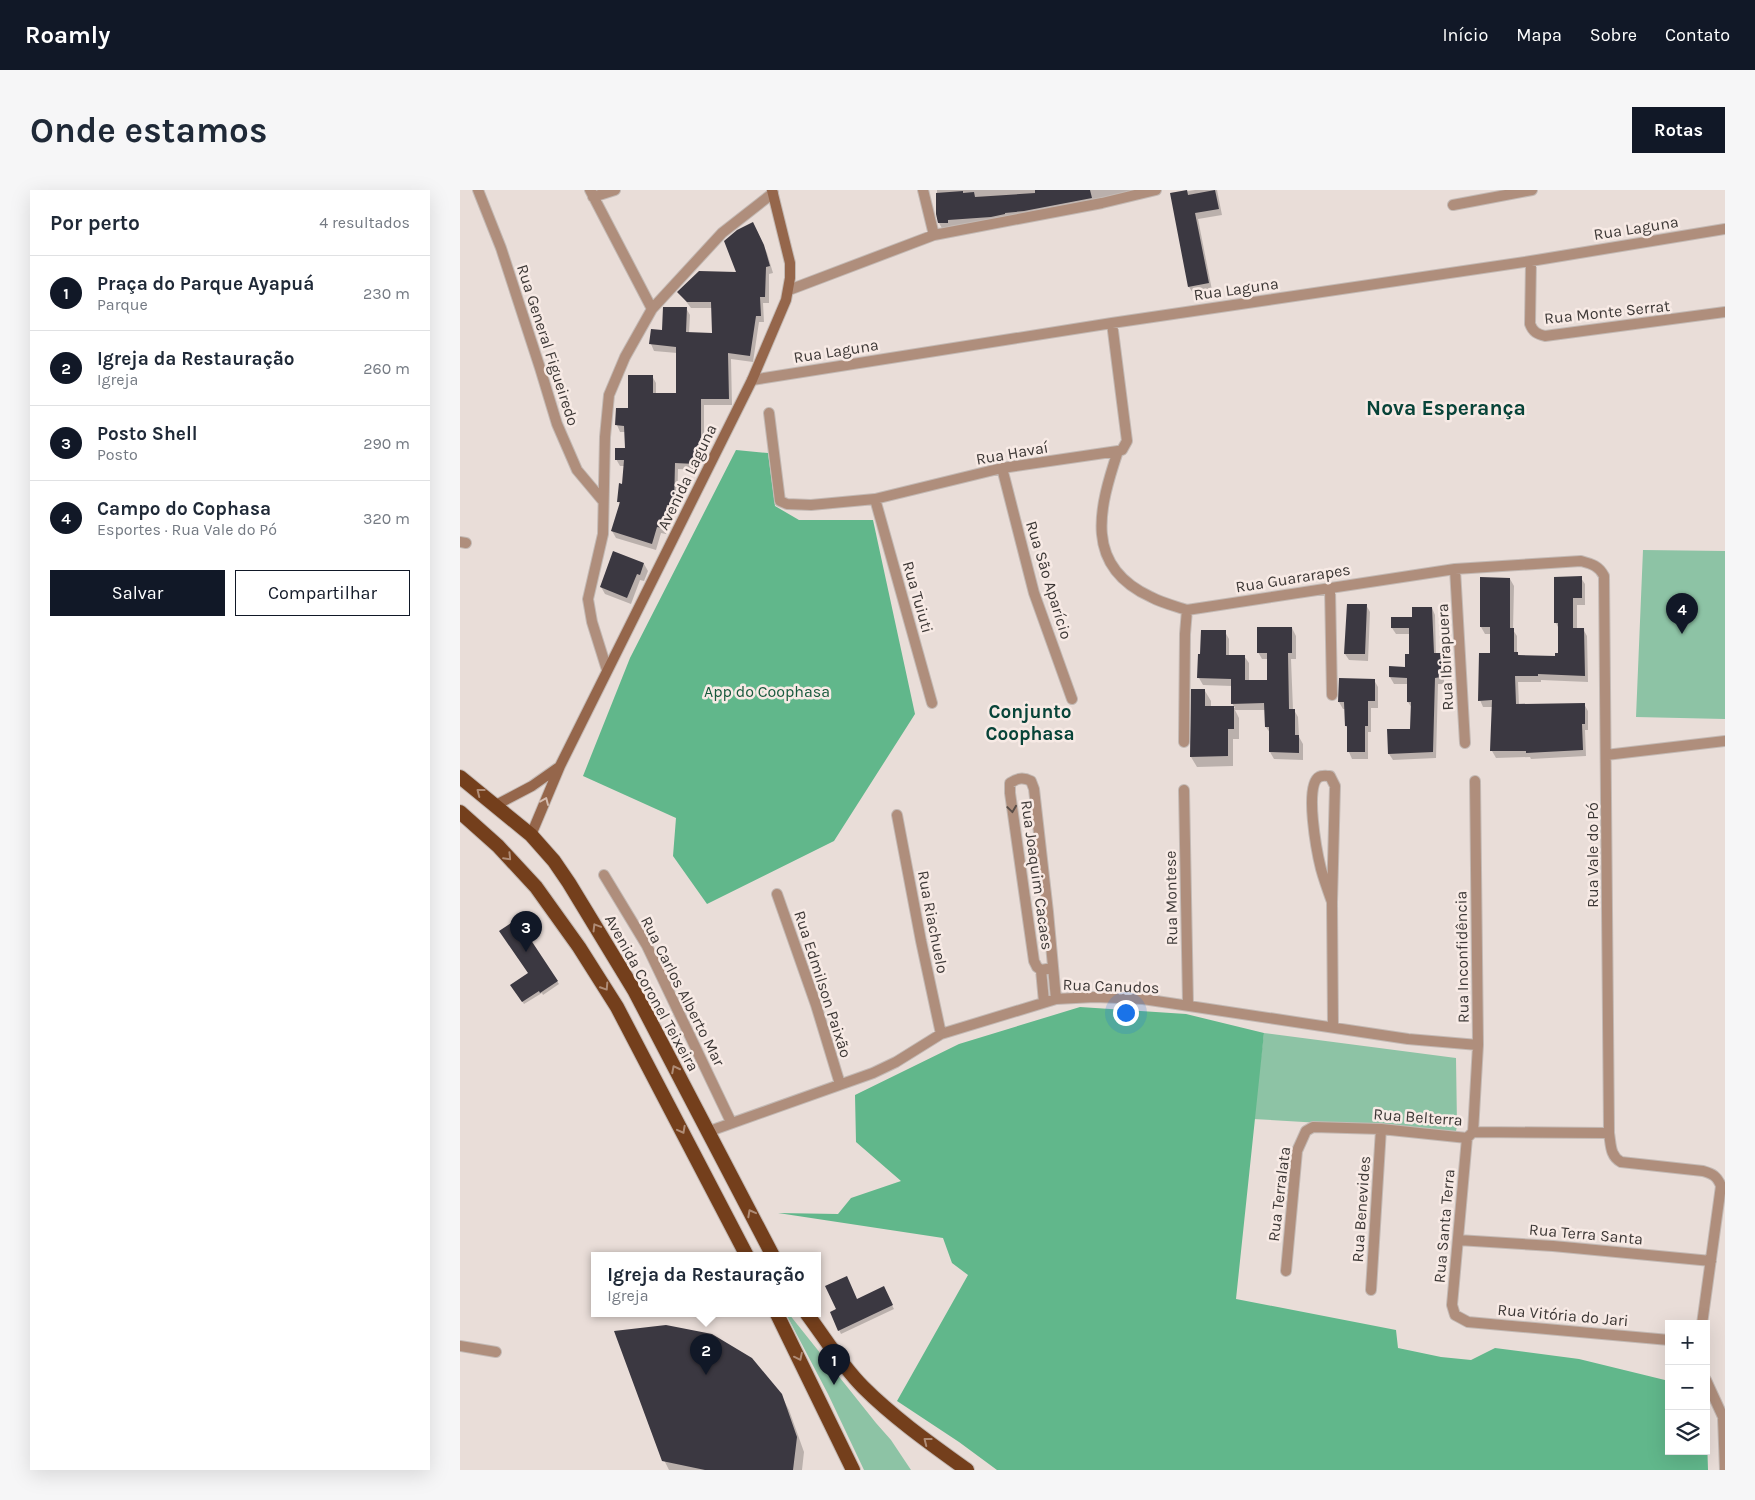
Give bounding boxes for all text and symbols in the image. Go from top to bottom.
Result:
text: Roamly [25,21,110,49]
text: Início [1442,24,1488,46]
text: Mapa [1516,24,1562,46]
text: Sobre [1590,24,1637,46]
text: Contato [1665,24,1730,46]
button: Rotas [1632,107,1725,153]
text: Onde estamos [30,110,267,151]
text: Por perto [50,211,140,235]
street label: Rua Laguna [1592,212,1680,244]
text: 4 resultados [319,213,410,232]
street label: Rua General Figueiredo [513,262,583,428]
text: Praça do Parque Ayapuá [97,273,314,295]
street label: Rua Laguna [1192,274,1280,304]
text: 1 [63,284,69,303]
text: 230 m [363,284,410,303]
text: Parque [97,295,148,314]
street label: Rua Monte Serrat [1543,296,1671,328]
street label: Rua Laguna [792,335,880,367]
text: Igreja da Restauração [97,348,295,370]
text: 2 [61,359,71,378]
text: 260 m [363,359,410,378]
text: Igreja [97,370,138,389]
district label: Nova Esperança [1366,396,1526,420]
street label: Avenida Laguna [653,421,721,533]
text: Posto Shell [97,423,197,445]
text: 3 [61,434,71,453]
text: 290 m [363,434,410,453]
street label: Rua Havaí [974,437,1050,469]
text: Posto [97,445,138,464]
text: Campo do Cophasa [97,498,271,520]
text: 4 [61,509,71,528]
text: 320 m [363,509,410,528]
street label: Rua São Aparício [1022,519,1076,641]
text: Esportes · Rua Vale do Pó [97,520,277,539]
street label: Rua Tuiuti [899,559,937,635]
street label: Rua Guararapes [1234,560,1352,596]
button: Salvar [50,570,225,616]
button: Compartilhar [235,570,410,616]
pin: 4 [1666,593,1698,634]
street label: Rua Ibirapuera [1433,603,1457,711]
park label: App do Coophasa [704,682,830,701]
district label: Conjunto Coophasa [985,701,1075,745]
one-way arrow [477,790,486,798]
one-way arrow [539,797,550,806]
street label: Rua Joaquim Cacaes [1017,799,1057,951]
street label: Rua Vale do Pó [1583,802,1602,908]
one-way arrow [1006,805,1017,813]
street label: Rua Montese [1161,850,1181,946]
one-way arrow [502,851,511,860]
street label: Rua Riachuelo [914,869,952,975]
street label: Rua Inconfidência [1451,891,1473,1023]
street label: Rua Edmilson Paixão [790,908,856,1060]
pin: 3 [510,911,542,952]
street label: Avenida Coronel Teixeira [601,911,703,1075]
street label: Rua Carlos Alberto Mar [637,913,729,1069]
one-way arrow [593,924,602,933]
street label: Rua Canudos [1062,975,1160,997]
one-way arrow [598,982,608,991]
your location [1113,1000,1139,1026]
one-way arrow [671,1066,681,1075]
street label: Rua Belterra [1373,1104,1463,1130]
one-way arrow [676,1125,686,1134]
street label: Rua Terralata [1264,1145,1294,1243]
street label: Rua Benevides [1348,1155,1374,1263]
street label: Rua Santa Terra [1430,1168,1458,1284]
one-way arrow [747,1209,757,1218]
street label: Rua Terra Santa [1528,1220,1644,1248]
popup [591,1252,821,1317]
text: Igreja da Restauração [607,1264,805,1286]
text: Igreja [607,1286,649,1305]
street label: Rua Vitória do Jari [1497,1300,1629,1330]
map controls [1665,1320,1710,1455]
button: + [1665,1320,1710,1365]
pin: 2 [690,1334,722,1375]
pin: 1 [818,1344,850,1385]
one-way arrow [793,1352,803,1361]
button: − [1665,1365,1710,1410]
button: layers [1665,1410,1710,1455]
one-way arrow [924,1439,933,1447]

